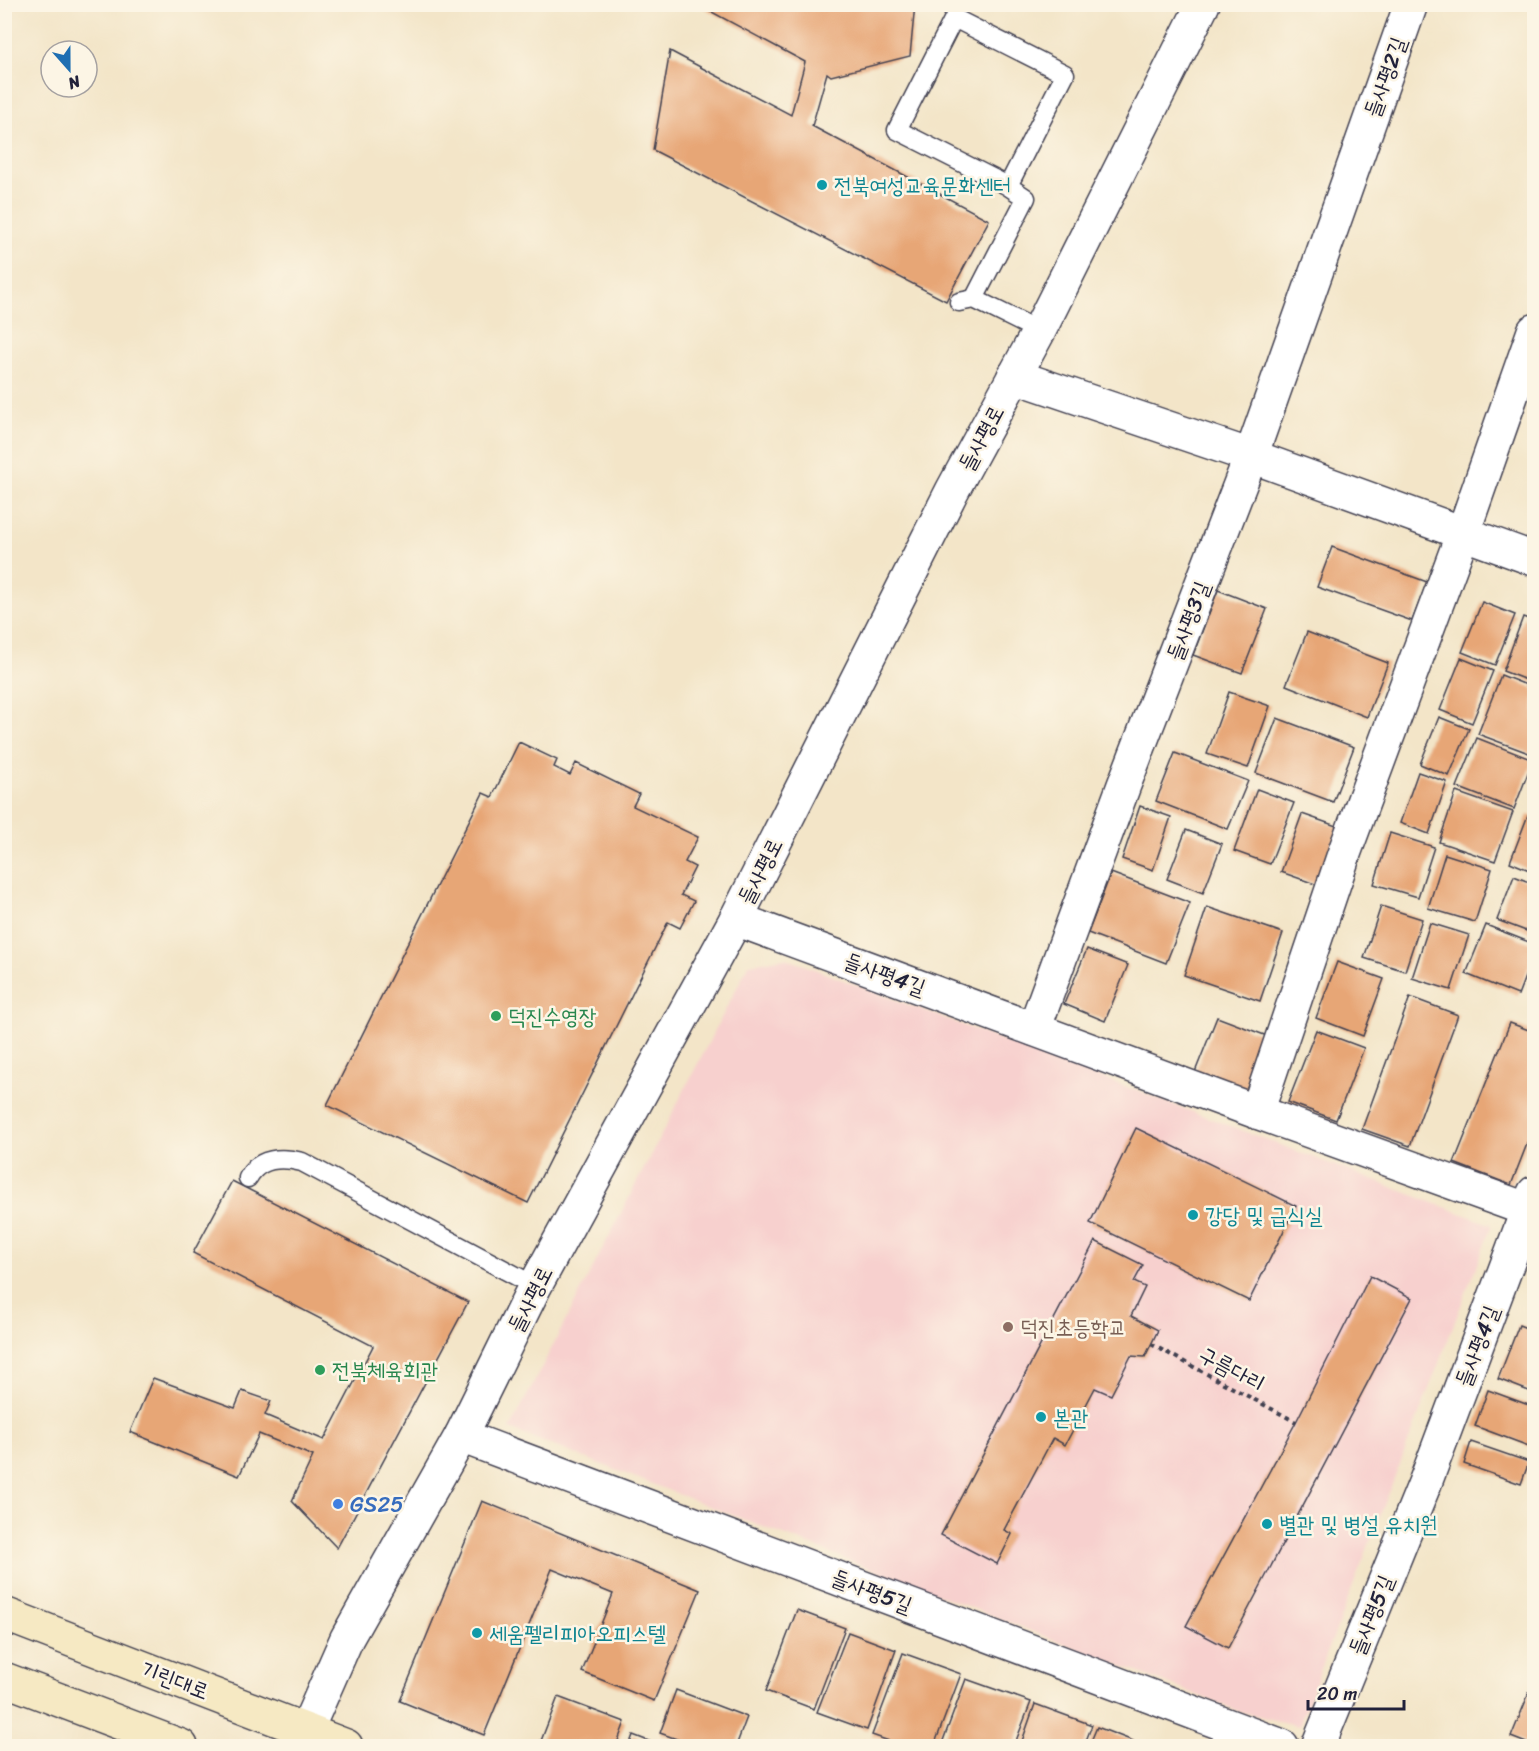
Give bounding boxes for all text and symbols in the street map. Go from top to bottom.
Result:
street label: 들사평2길 [1352,31,1418,123]
north arrow [39,39,99,99]
text: N [63,67,86,98]
place label: 전북여성교육문화센터 [834,166,1011,205]
marker: 전북여성교육문화센터 [815,178,829,192]
street label: 들사평로 [947,398,1015,478]
street label: 들사평3길 [1155,575,1221,667]
street label: 들사평로 [727,831,793,911]
street label: 들사평4길 [839,941,932,1007]
place label: 덕진수영장 [508,997,597,1036]
marker: 덕진수영장 [489,1009,503,1023]
place label: 강당 및 급식실 [1205,1196,1323,1235]
marker: 강당 및 급식실 [1186,1208,1200,1222]
street label: 들사평로 [497,1259,563,1339]
street label: 들사평4길 [1444,1299,1510,1392]
place label: 덕진초등학교 [1020,1308,1126,1347]
marker: 덕진초등학교 [1001,1320,1015,1334]
street label: 구름다리 [1192,1335,1272,1403]
place label: 전북체육회관 [332,1351,438,1390]
marker: 전북체육회관 [313,1363,327,1377]
place label: 본관 [1053,1398,1088,1437]
marker: 본관 [1034,1410,1048,1424]
place label: GS25 [350,1485,404,1524]
marker: GS25 [331,1497,345,1511]
place label: 별관 및 병설 유치원 [1279,1505,1438,1544]
marker: 별관 및 병설 유치원 [1260,1517,1274,1531]
street label: 들사평5길 [826,1558,919,1624]
street label: 들사평5길 [1337,1568,1405,1661]
place label: 세움펠리피아오피스텔 [489,1614,666,1653]
marker: 세움펠리피아오피스텔 [470,1626,484,1640]
street label: 기린대로 [135,1649,215,1711]
scale bar [1308,1673,1404,1711]
text: 20 m [1317,1678,1357,1710]

